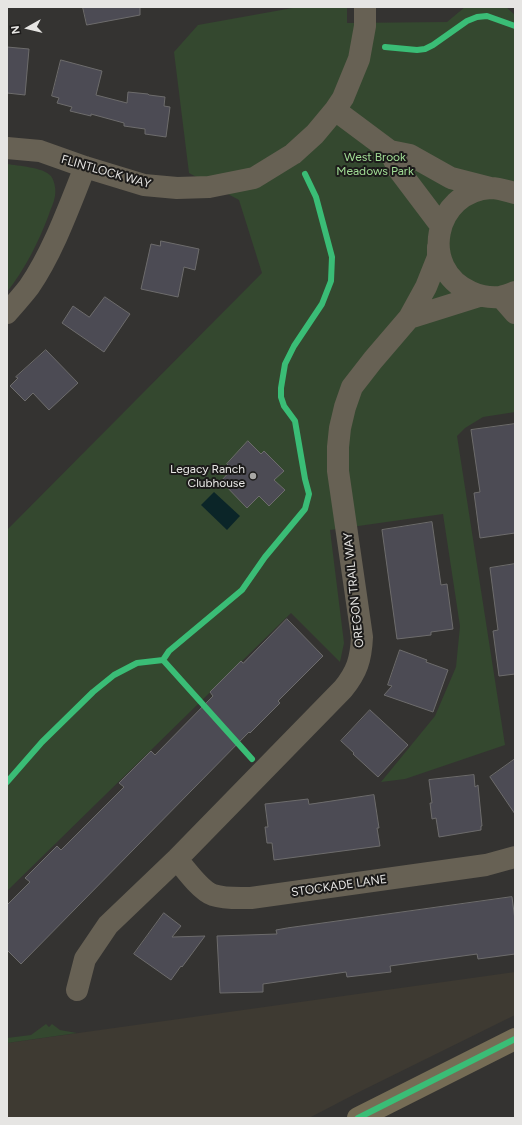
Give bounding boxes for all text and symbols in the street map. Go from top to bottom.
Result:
north arrow [8,8,48,48]
text: N [9,25,23,35]
park label: West Brook Meadows Park [336,150,414,178]
street label: FLINTLOCK WAY [60,152,152,192]
place label: Legacy Ranch Clubhouse [170,462,245,490]
marker: Legacy Ranch Clubhouse [248,471,258,481]
street label: OREGON TRAIL WAY [341,532,367,648]
street label: STOCKADE LANE [290,872,388,900]

